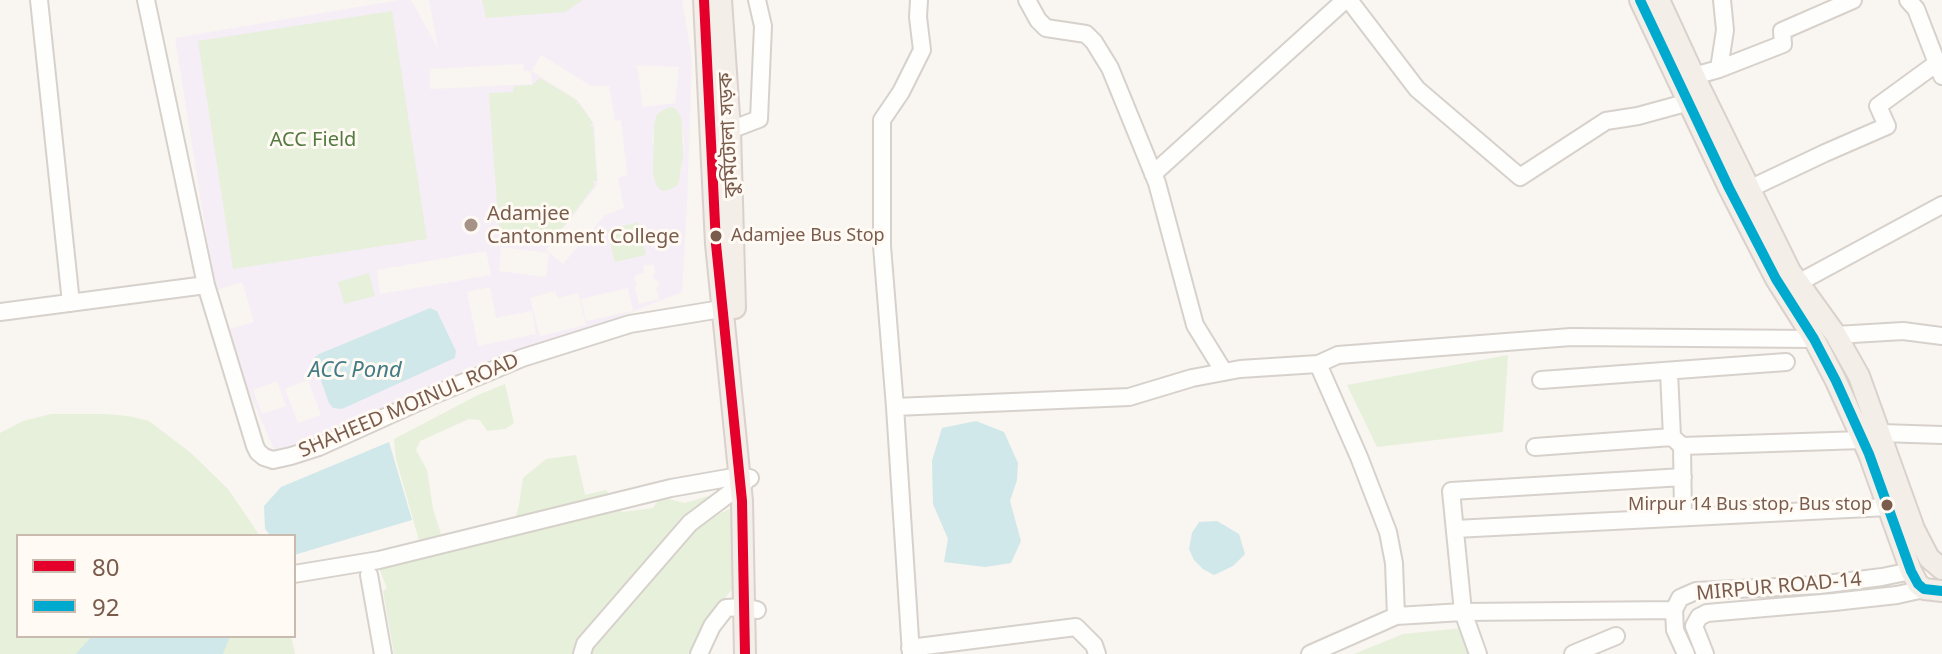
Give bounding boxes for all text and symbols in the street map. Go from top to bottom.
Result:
street label: কুর্মিটোলা সড়ক [714,72,744,198]
park label: ACC Field [270,128,356,152]
place label: Adamjee Cantonment College [487,202,680,249]
marker: Adamjee Cantonment College [462,216,480,234]
place label: Adamjee Bus Stop [731,225,885,247]
marker: Adamjee Bus Stop [708,228,724,244]
street label: SHAHEED MOINUL ROAD [295,349,523,463]
water label: ACC Pond [308,358,402,384]
place label: Mirpur 14 Bus stop, Bus stop [1628,494,1872,516]
marker: Mirpur 14 Bus stop, Bus stop [1879,497,1895,513]
legend [16,534,296,638]
text: 80 [92,550,119,583]
street label: MIRPUR ROAD-14 [1695,568,1863,606]
text: 92 [92,590,119,623]

